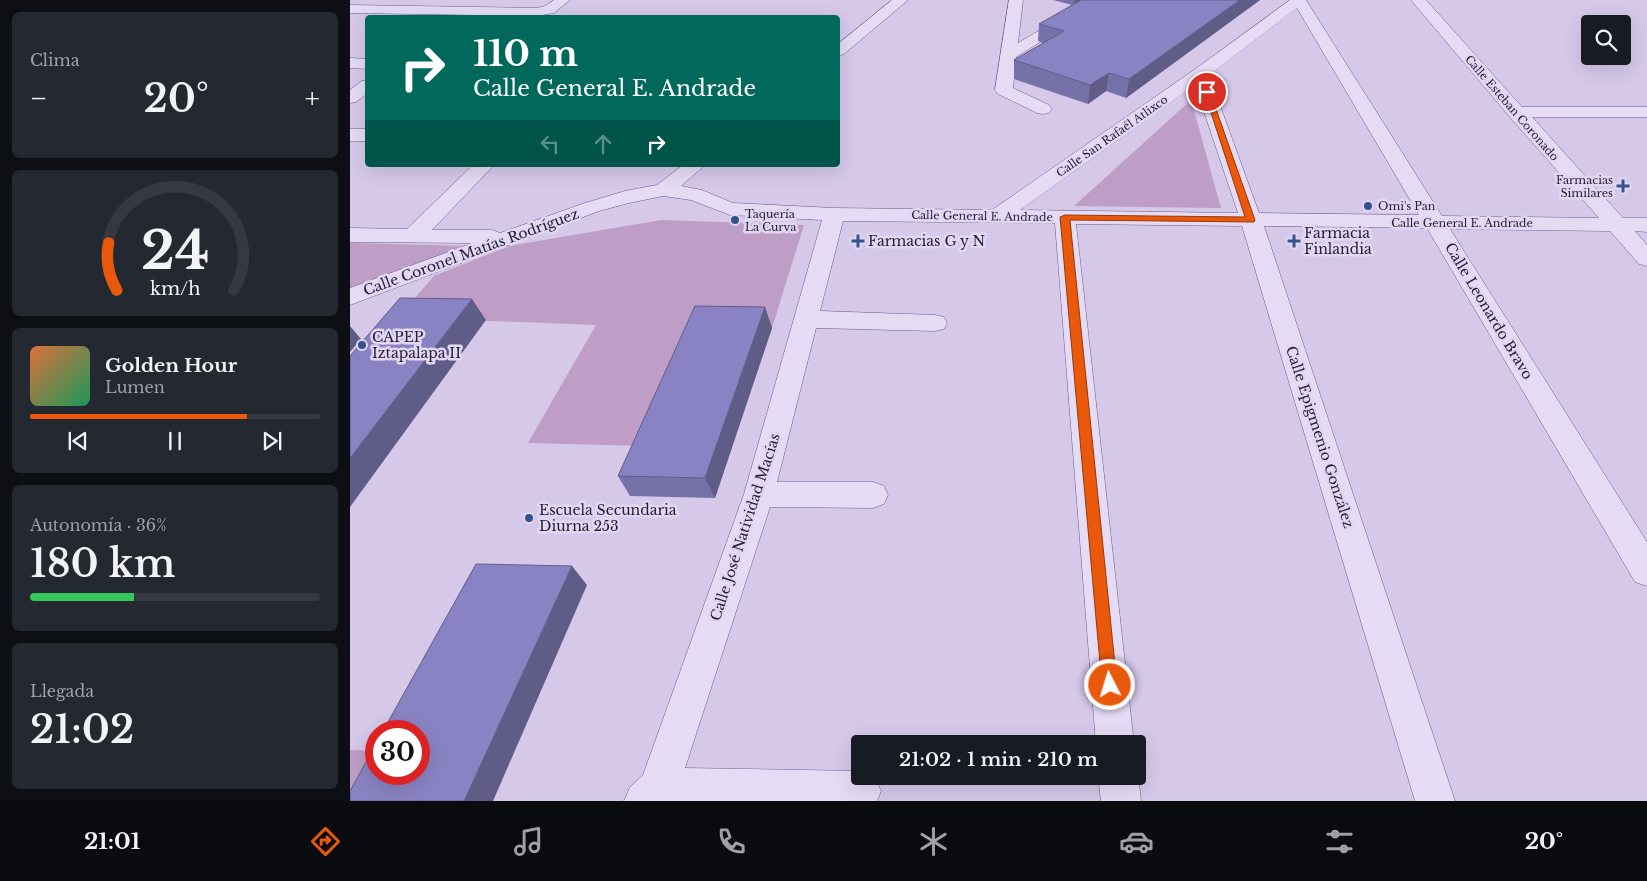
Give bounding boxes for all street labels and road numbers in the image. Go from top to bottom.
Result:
street label: Calle Esteban Coronado [1462,52,1562,164]
street label: Calle San Rafaél Atlixco [1054,92,1170,180]
street label: Calle Coronel Matías Rodríguez [361,204,581,299]
street label: Calle General E. Andrade [911,208,1053,224]
street label: Calle General E. Andrade [1391,216,1533,230]
street label: Calle Leonardo Bravo [1441,239,1537,383]
street label: Calle Epigmenio González [1282,344,1358,531]
street label: Calle José Natividad Macías [706,431,784,623]

